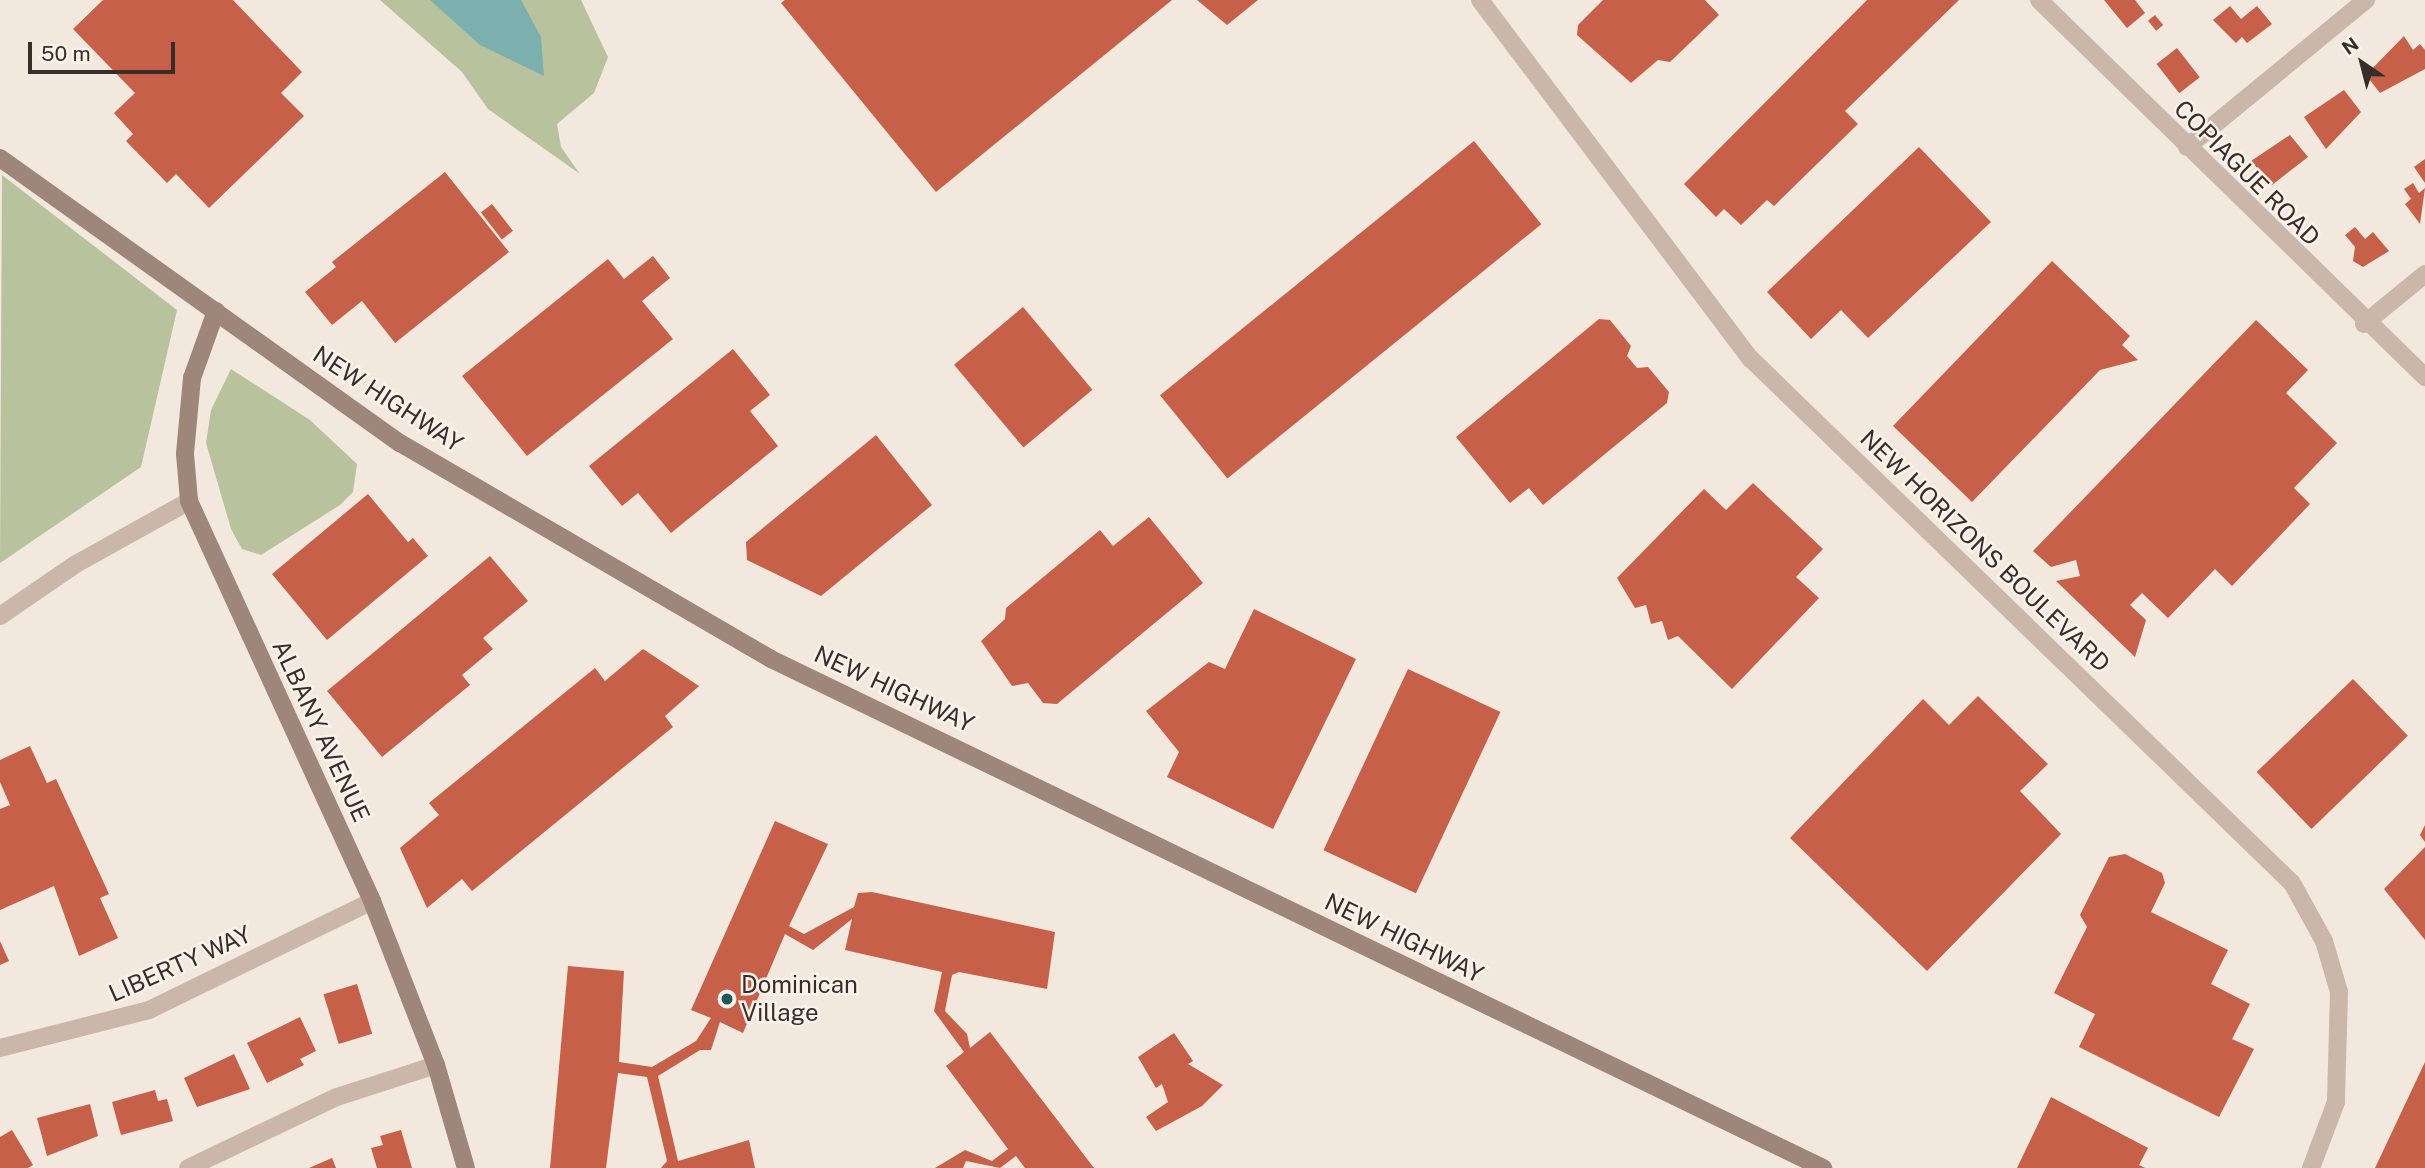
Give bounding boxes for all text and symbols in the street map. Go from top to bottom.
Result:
scale bar [32,28,178,72]
north arrow [2327,28,2397,98]
text: N [2338,33,2362,59]
text: 50 m [41,41,91,66]
street label: COPIAGUE ROAD [2168,94,2326,252]
street label: NEW HIGHWAY [308,340,468,458]
street label: NEW HORIZONS BOULEVARD [1854,424,2116,678]
street label: ALBANY AVENUE [266,635,376,827]
street label: NEW HIGHWAY [810,639,978,739]
street label: NEW HIGHWAY [1320,887,1488,989]
street label: LIBERTY WAY [104,920,256,1008]
place label: Dominican Village [741,971,858,1027]
marker: Dominican Village [719,991,735,1007]

